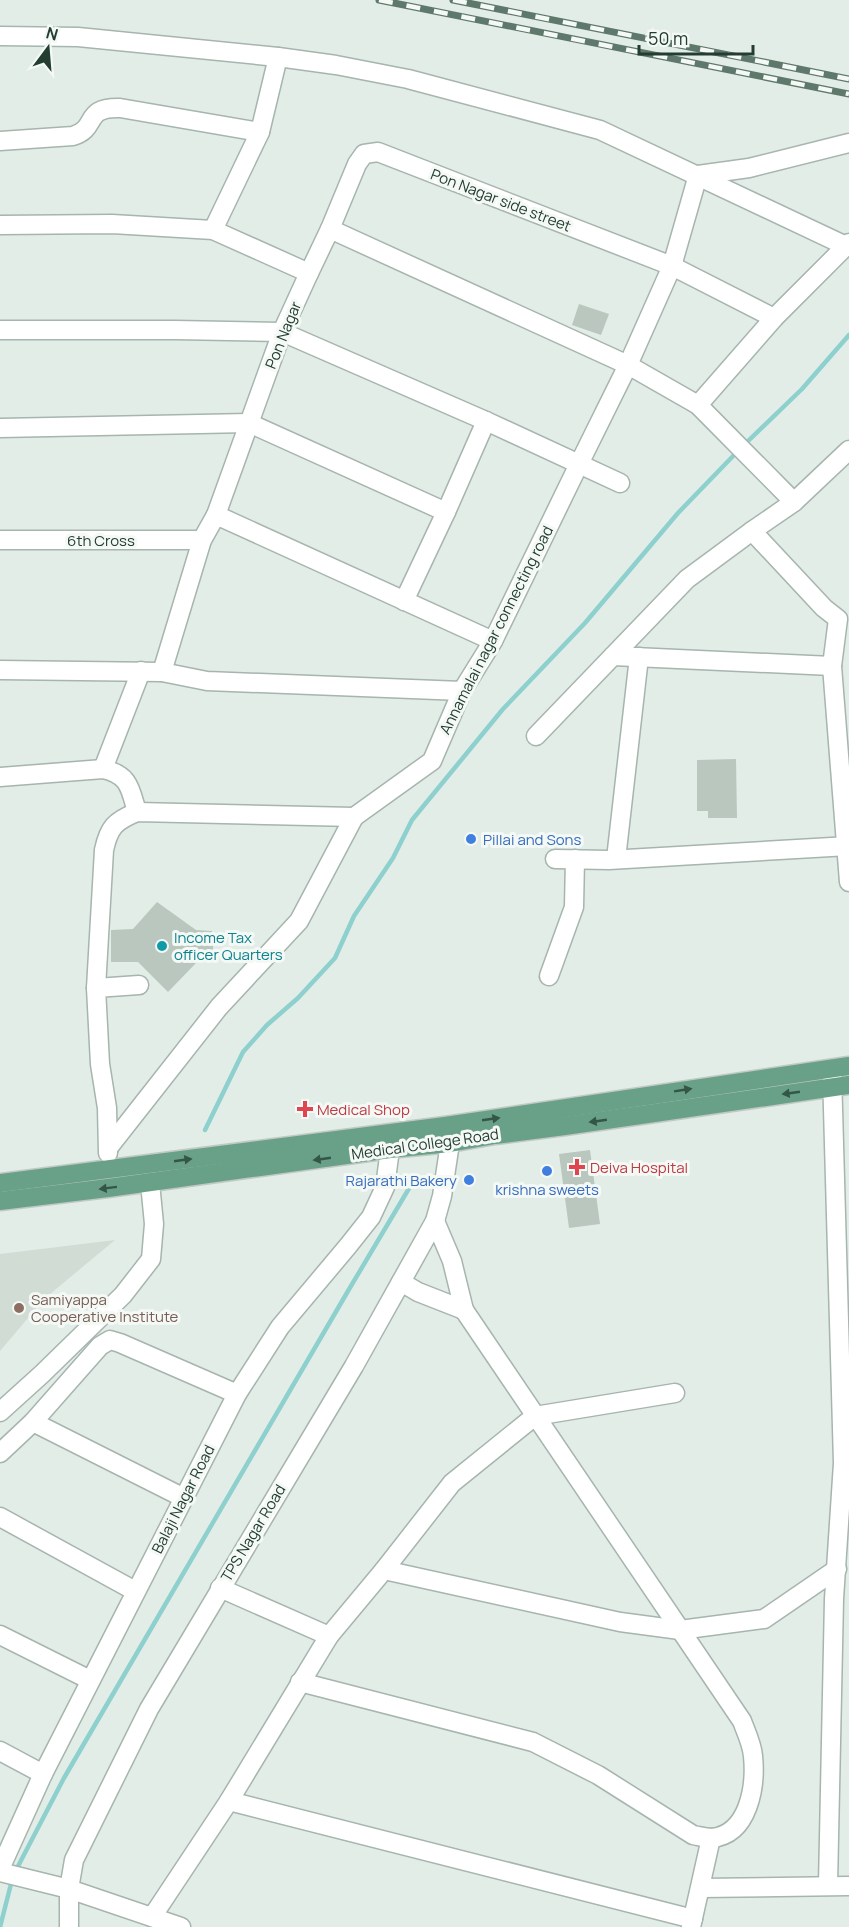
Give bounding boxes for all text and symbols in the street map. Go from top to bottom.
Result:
north arrow [18,18,78,78]
scale bar [639,18,753,56]
text: N [44,21,61,46]
text: 50 m [648,26,688,50]
street label: Pon Nagar side street [428,164,574,236]
street label: Pon Nagar [260,298,306,372]
street label: Annamalai nagar connecting road [434,522,558,738]
street label: 6th Cross [67,530,135,551]
place label: Pillai and Sons [483,829,582,850]
marker: Pillai and Sons [464,832,478,846]
place label: Income Tax officer Quarters [174,927,283,965]
marker: Income Tax officer Quarters [155,939,169,953]
one-way arrow [674,1086,693,1095]
one-way arrow [781,1089,800,1098]
place label: Medical Shop [317,1099,410,1120]
marker: Medical Shop [298,1102,312,1116]
one-way arrow [481,1114,500,1123]
one-way arrow [589,1117,608,1126]
street label: Medical College Road [350,1123,500,1165]
one-way arrow [312,1154,331,1163]
one-way arrow [174,1156,193,1165]
place label: Deiva Hospital [590,1157,688,1178]
marker: Deiva Hospital [568,1158,586,1176]
marker: krishna sweets [540,1164,554,1178]
place label: Rajarathi Bakery [345,1170,457,1191]
marker: Rajarathi Bakery [462,1173,476,1187]
place label: krishna sweets [495,1179,599,1200]
one-way arrow [98,1184,117,1193]
place label: Samiyappa Cooperative Institute [31,1289,179,1327]
marker: Samiyappa Cooperative Institute [12,1301,26,1315]
street label: Balaji Nagar Road [147,1441,219,1557]
street label: TPS Nagar Road [216,1480,290,1586]

